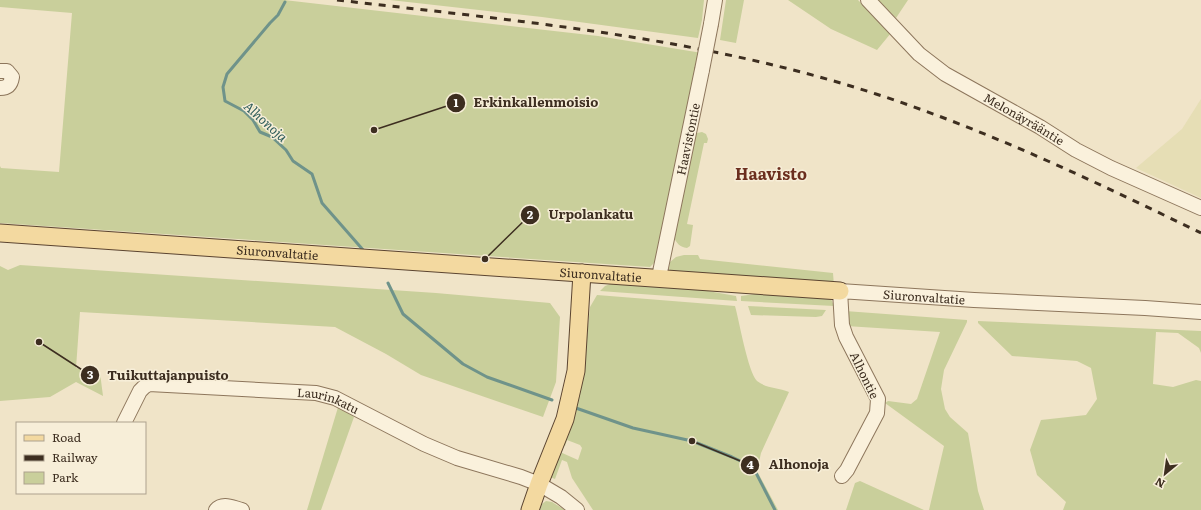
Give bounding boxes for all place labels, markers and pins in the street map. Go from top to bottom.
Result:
callout: Erkinkallenmoisio [446,90,606,115]
callout: Urpolankatu [520,202,641,227]
callout: Tuikuttajanpuisto [80,363,237,388]
callout: Alhonoja [740,452,837,477]

